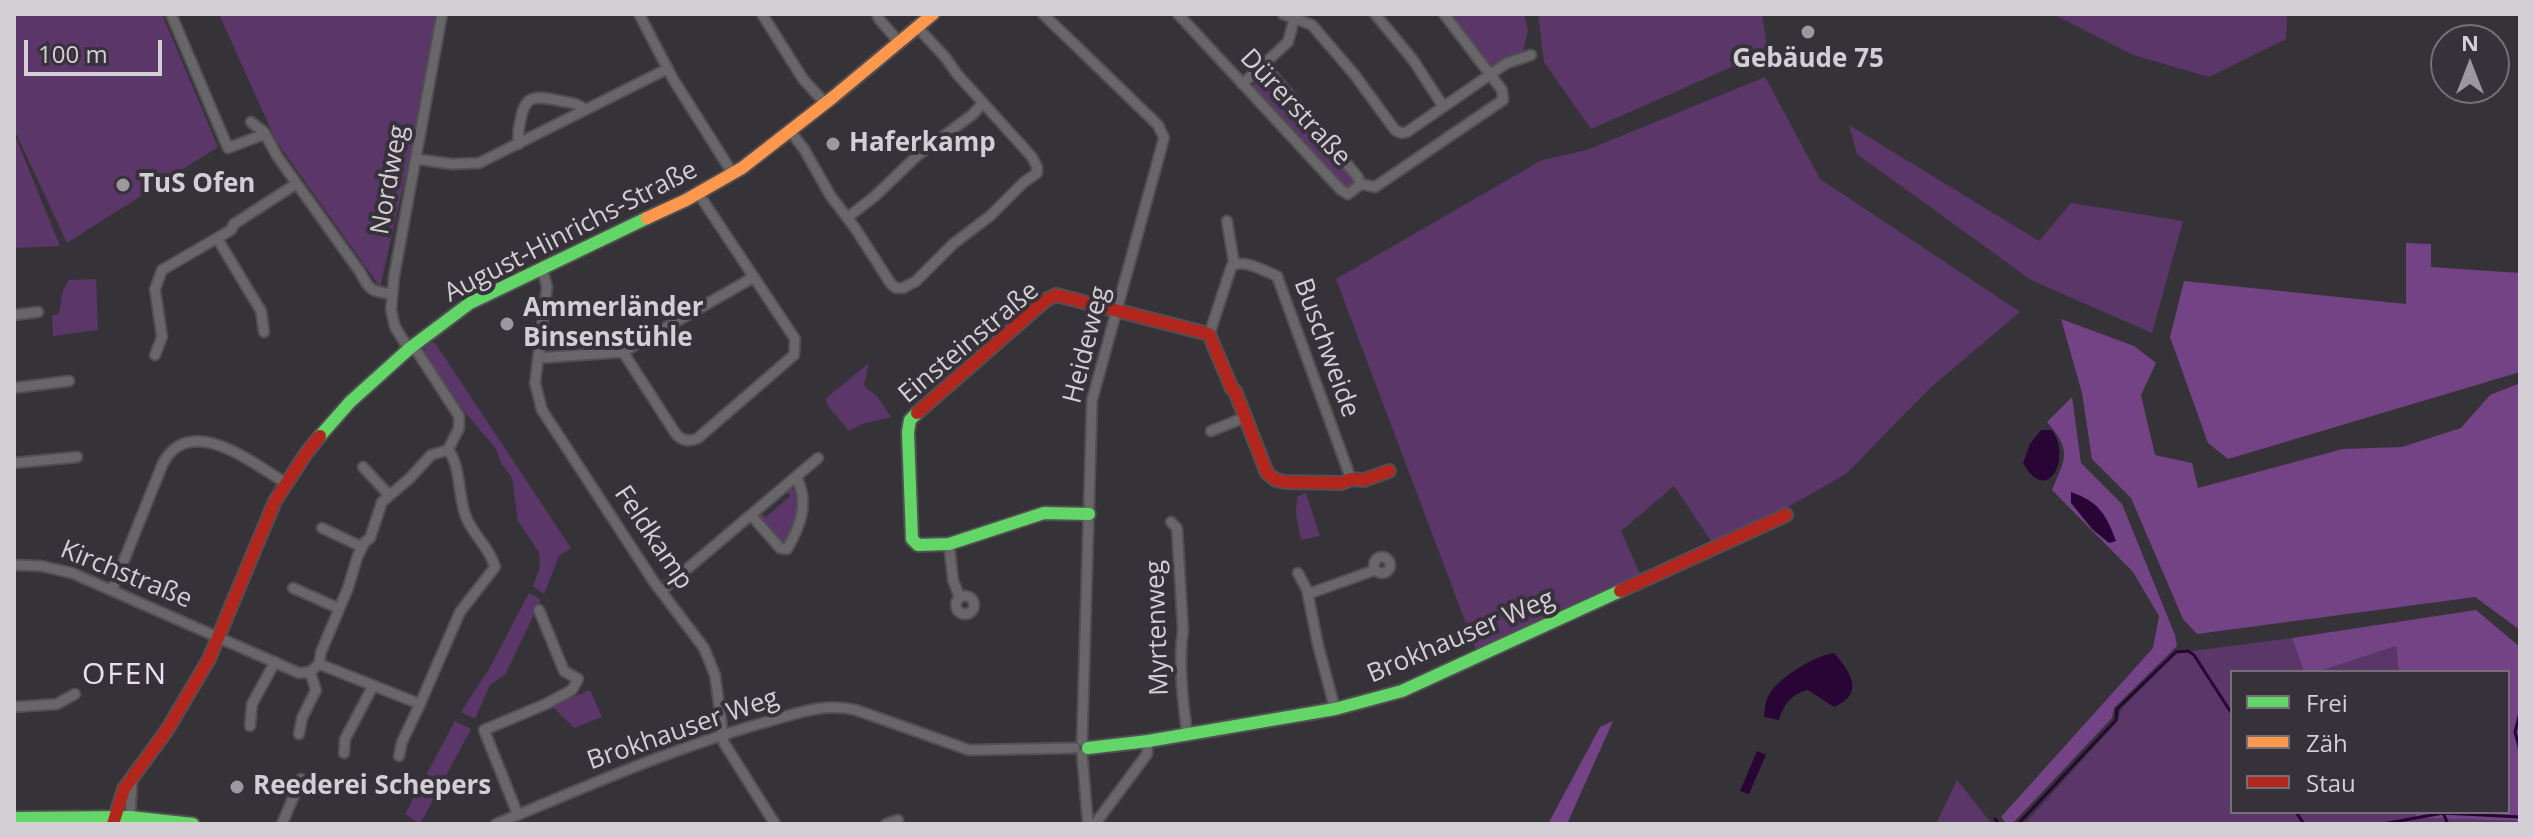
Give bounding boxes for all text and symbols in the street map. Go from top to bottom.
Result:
marker: Gebäude 75 [1799,23,1817,41]
scale bar [28,24,166,74]
north arrow [2430,24,2510,104]
text: N [2461,27,2479,57]
text: 100 m [38,37,108,70]
street label: Dürerstraße [1233,43,1357,173]
place label: Gebäude 75 [1732,44,1884,76]
street label: Nordweg [365,123,415,237]
place label: Haferkamp [849,128,996,160]
marker: Haferkamp [824,135,842,153]
street label: August-Hinrichs-Straße [439,155,703,309]
place label: TuS Ofen [139,169,255,201]
marker: TuS Ofen [114,176,132,194]
street label: Buschweide [1286,274,1366,422]
street label: Einsteinstraße [893,275,1045,411]
street label: Heideweg [1057,283,1117,407]
place label: Ammerländer Binsenstühle [523,293,704,354]
marker: Ammerländer Binsenstühle [498,315,516,333]
street label: Feldkamp [607,480,699,596]
street label: Kirchstraße [56,534,196,616]
street label: Myrtenweg [1140,560,1176,696]
street label: Brokhauser Weg [1363,584,1559,690]
district label: OFEN [82,657,168,693]
legend [2230,670,2510,814]
street label: Brokhauser Weg [583,683,783,777]
text: Frei [2306,686,2348,719]
text: Zäh [2306,726,2348,759]
text: Stau [2306,766,2356,799]
place label: Reederei Schepers [253,771,491,803]
marker: Reederei Schepers [228,778,246,796]

